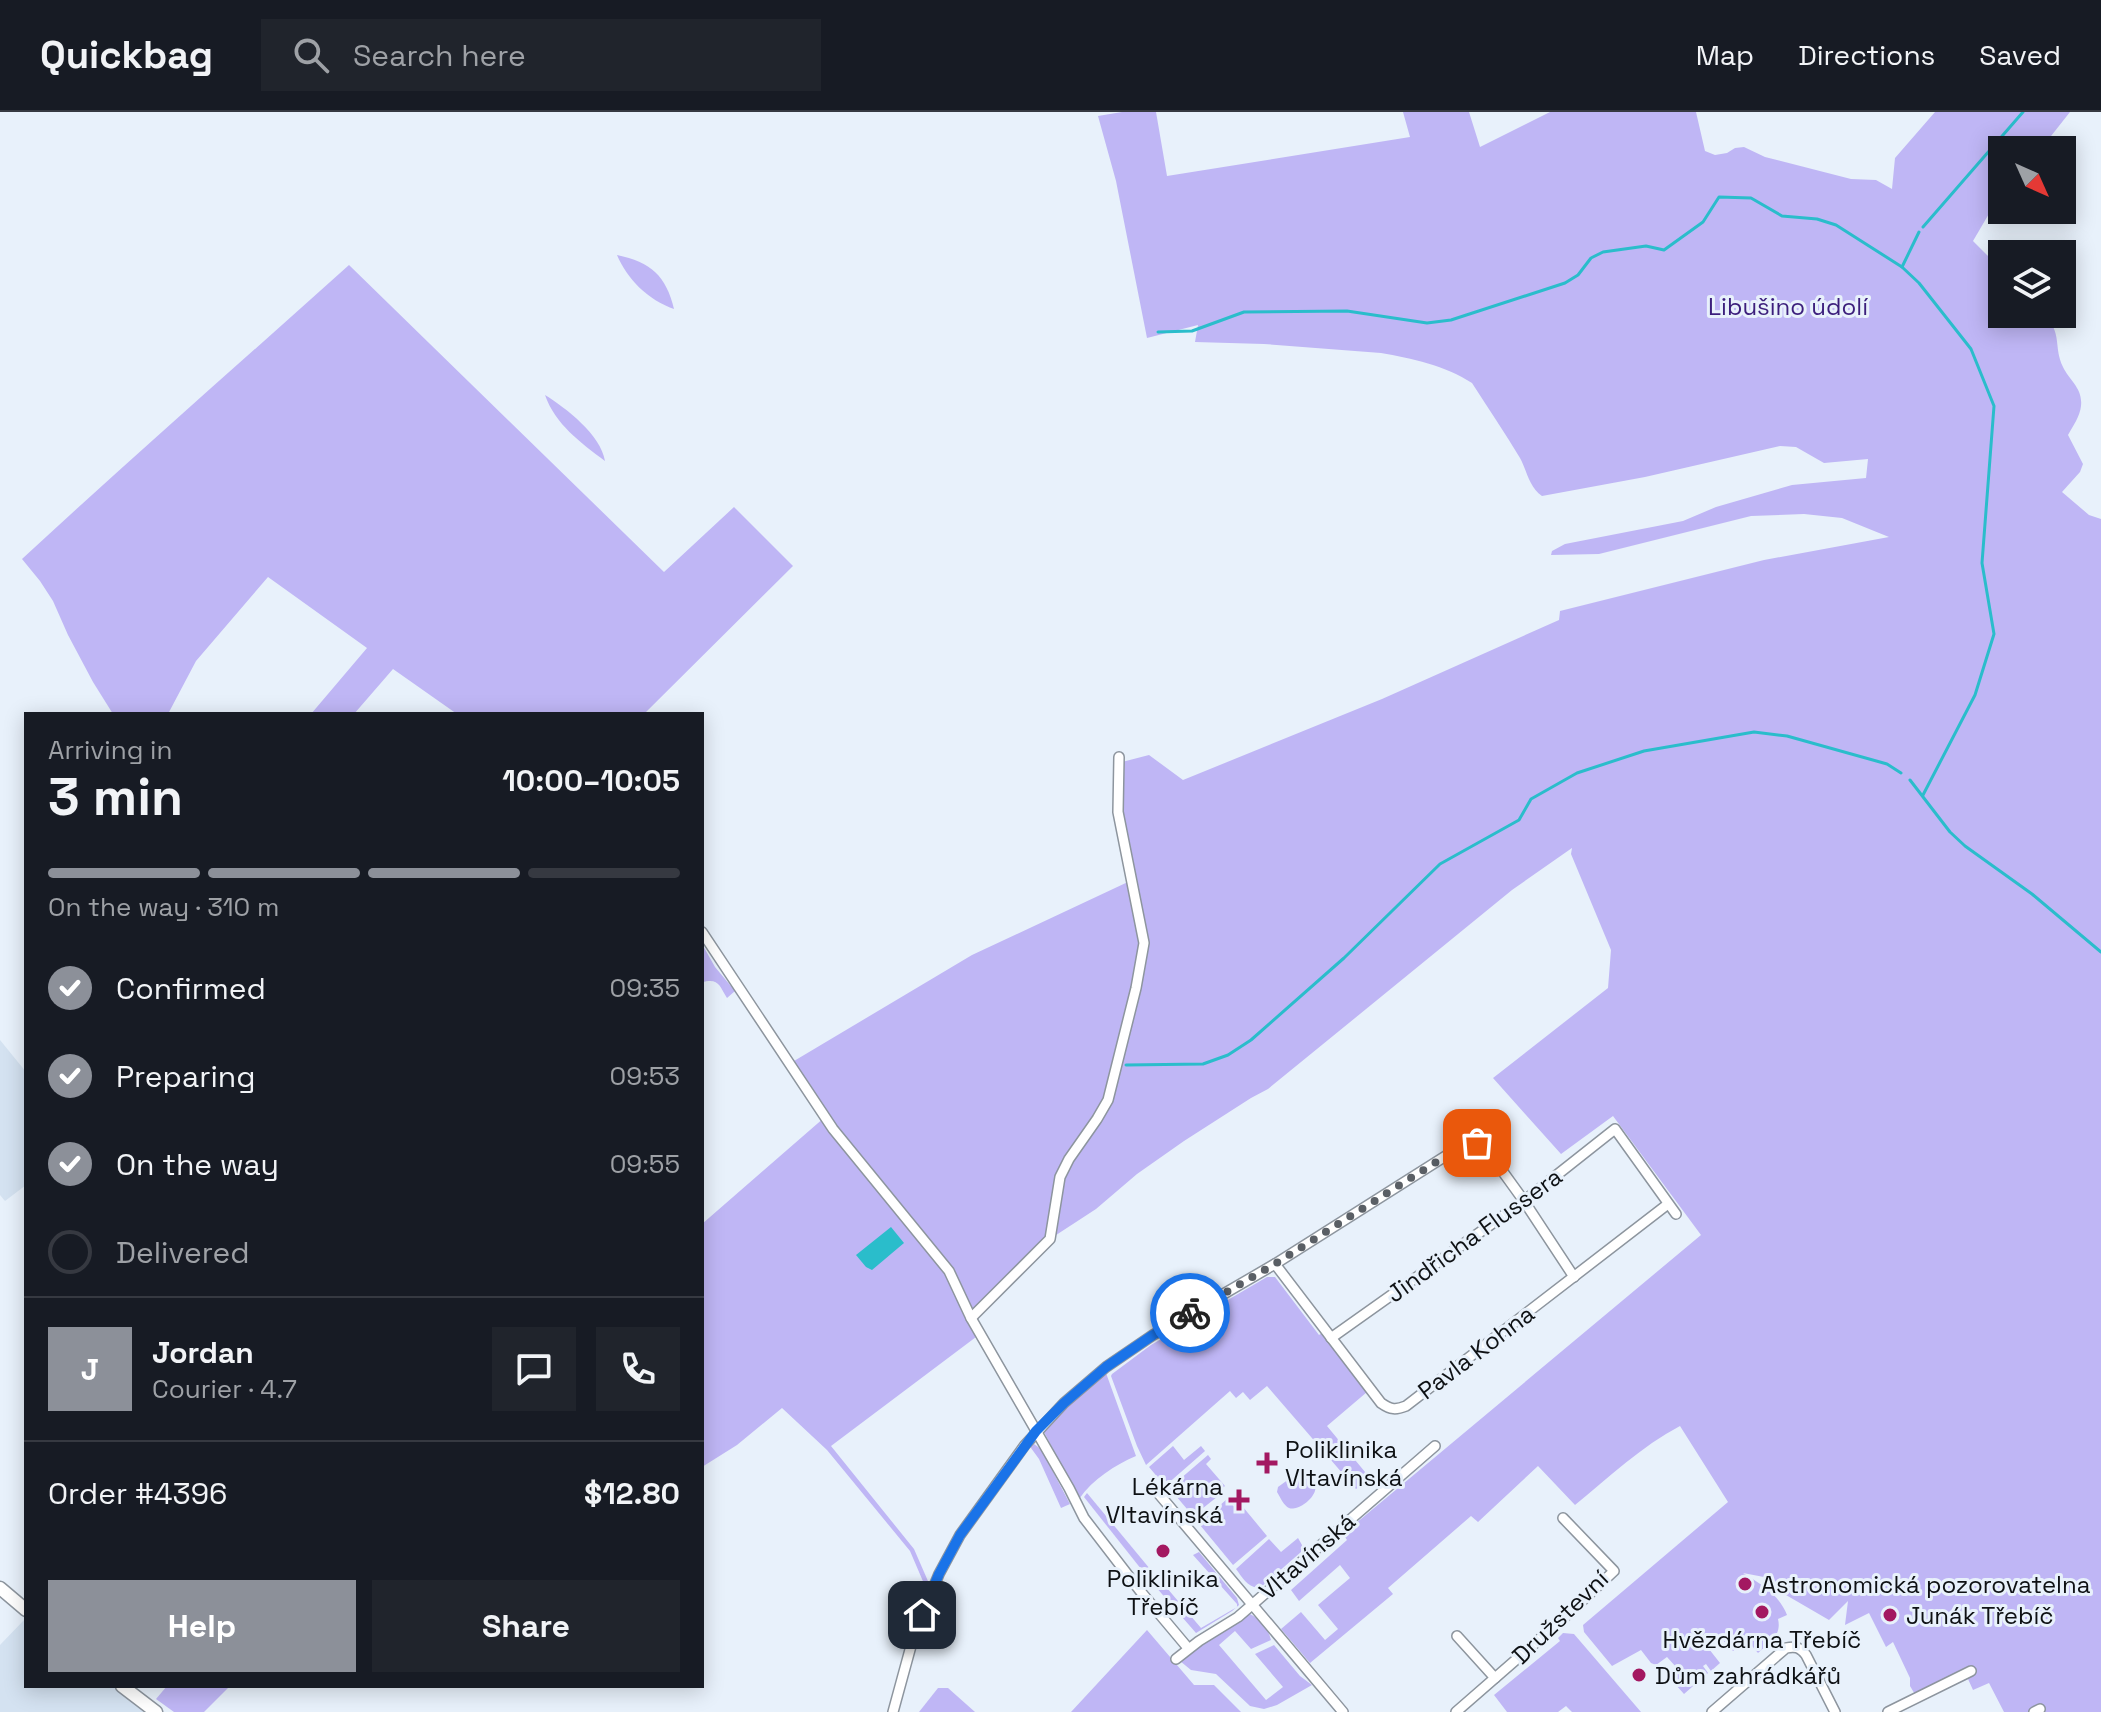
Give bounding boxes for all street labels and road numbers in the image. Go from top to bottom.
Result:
street label: Jindřicha Flussera [1380,1161,1568,1309]
street label: Pavla Kohna [1411,1298,1541,1406]
street label: Vltavínská [1252,1506,1362,1606]
street label: Družstevní [1505,1563,1615,1671]

